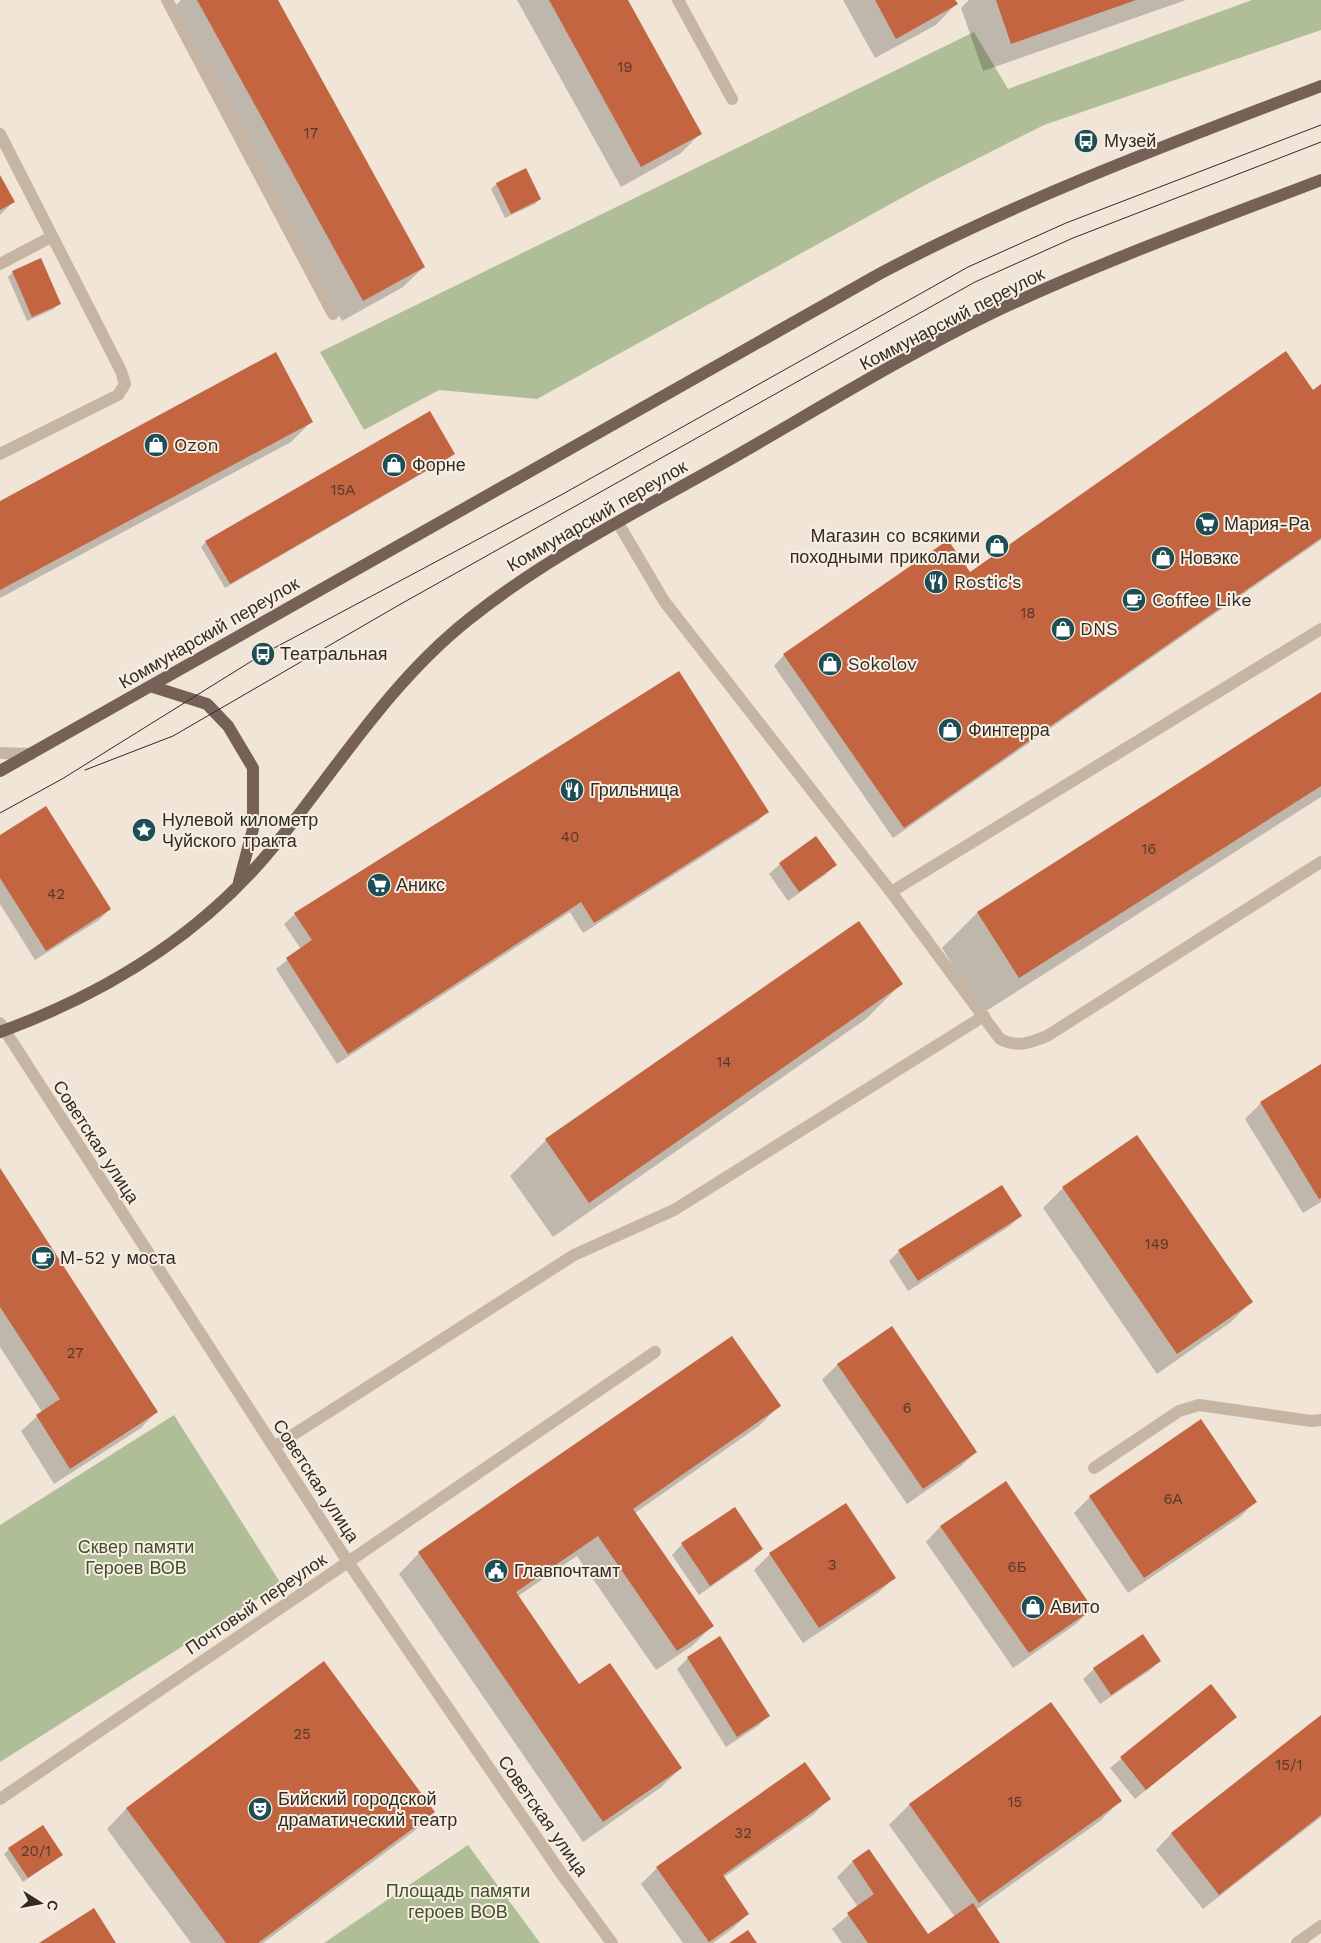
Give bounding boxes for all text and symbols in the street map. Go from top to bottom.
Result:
house number: 19 [617,58,633,76]
house number: 17 [304,124,318,142]
bus stop icon: Музей [1073,128,1099,154]
place label: Музей [1104,130,1156,151]
street label: Коммунарский переулок [856,263,1048,374]
shop icon: Ozon [143,432,169,458]
place label: Ozon [174,434,219,455]
shop icon: Форне [381,452,407,478]
place label: Форне [412,454,466,475]
street label: Коммунарский переулок [503,455,691,576]
house number: 15А [331,481,355,499]
supermarket icon: Мария-Ра [1194,511,1220,537]
place label: Мария-Ра [1224,513,1311,534]
place label: Магазин со всякими походными приколами [790,525,980,567]
shop icon: Магазин со всякими походными приколами [984,533,1010,559]
shop icon: Новэкс [1150,545,1176,571]
place label: Новэкс [1180,547,1239,568]
restaurant icon: Rostic's [923,569,949,595]
place label: Rostic's [954,571,1022,592]
street label: Коммунарский переулок [115,572,303,693]
cafe icon: Coffee Like [1121,587,1147,613]
place label: Coffee Like [1152,589,1252,610]
house number: 18 [1020,604,1036,622]
shop icon: DNS [1050,616,1076,642]
place label: DNS [1080,618,1118,639]
bus stop icon: Театральная [250,641,276,667]
place label: Театральная [280,643,387,664]
shop icon: Sokolov [817,651,843,677]
place label: Sokolov [848,653,917,674]
shop icon: Финтерра [937,717,963,743]
place label: Финтерра [968,719,1051,740]
restaurant icon: Грильница [559,777,585,803]
place label: Грильница [590,779,680,800]
place label: Нулевой километр Чуйского тракта [162,809,318,851]
place icon: Нулевой километр Чуйского тракта [131,817,157,843]
house number: 40 [561,828,579,846]
house number: 16 [1142,840,1156,858]
supermarket icon: Аникс [366,872,392,898]
place label: Аникс [396,874,445,895]
house number: 42 [47,885,65,903]
house number: 14 [716,1053,732,1071]
street label: Советская улица [49,1076,145,1208]
house number: 149 [1145,1235,1169,1253]
cafe icon: М-52 у моста [30,1245,56,1271]
place label: М-52 у моста [60,1247,177,1268]
house number: 27 [67,1344,83,1362]
house number: 6 [902,1399,912,1417]
street label: Советская улица [269,1415,365,1547]
house number: 6А [1163,1490,1183,1508]
park label: Сквер памяти Героев ВОВ [78,1536,194,1578]
street label: Почтовый переулок [181,1549,330,1659]
house number: 3 [828,1556,836,1574]
public building icon: Главпочтамт [483,1558,509,1584]
house number: 6Б [1008,1558,1027,1576]
place label: Главпочтамт [514,1560,620,1581]
shop icon: Авито [1020,1594,1046,1620]
place label: Авито [1050,1596,1100,1617]
house number: 25 [293,1725,311,1743]
street label: Советская улица [494,1751,593,1881]
house number: 15/1 [1276,1756,1303,1774]
place label: Бийский городской драматический театр [278,1788,457,1830]
house number: 15 [1008,1793,1022,1811]
theatre icon: Бийский городской драматический театр [247,1796,273,1822]
house number: 32 [734,1824,752,1842]
house number: 20/1 [21,1842,51,1860]
north arrow [15,1878,65,1928]
park label: Площадь памяти героев ВОВ [386,1880,530,1922]
text: С [44,1899,62,1912]

